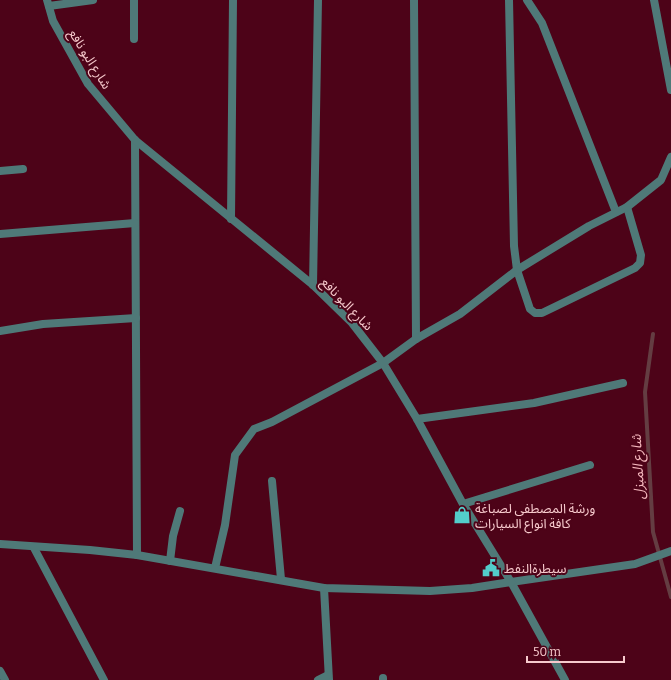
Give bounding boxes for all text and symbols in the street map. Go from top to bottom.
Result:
street label: شارع البو نافع [63,26,114,93]
street label: شارع البو نافع [316,274,376,336]
water label: شارع المبزل [628,433,650,500]
place label: ورشة المصطفى لصباغة كافة انواع السيارات [475,501,595,534]
shop icon: ورشة المصطفى لصباغة كافة انواع السيارات [452,505,472,525]
public building icon: سيطرةالنفط [481,558,501,578]
place label: سيطرةالنفط [504,561,566,576]
scale bar [527,638,624,664]
text: 50 m [533,645,562,659]

